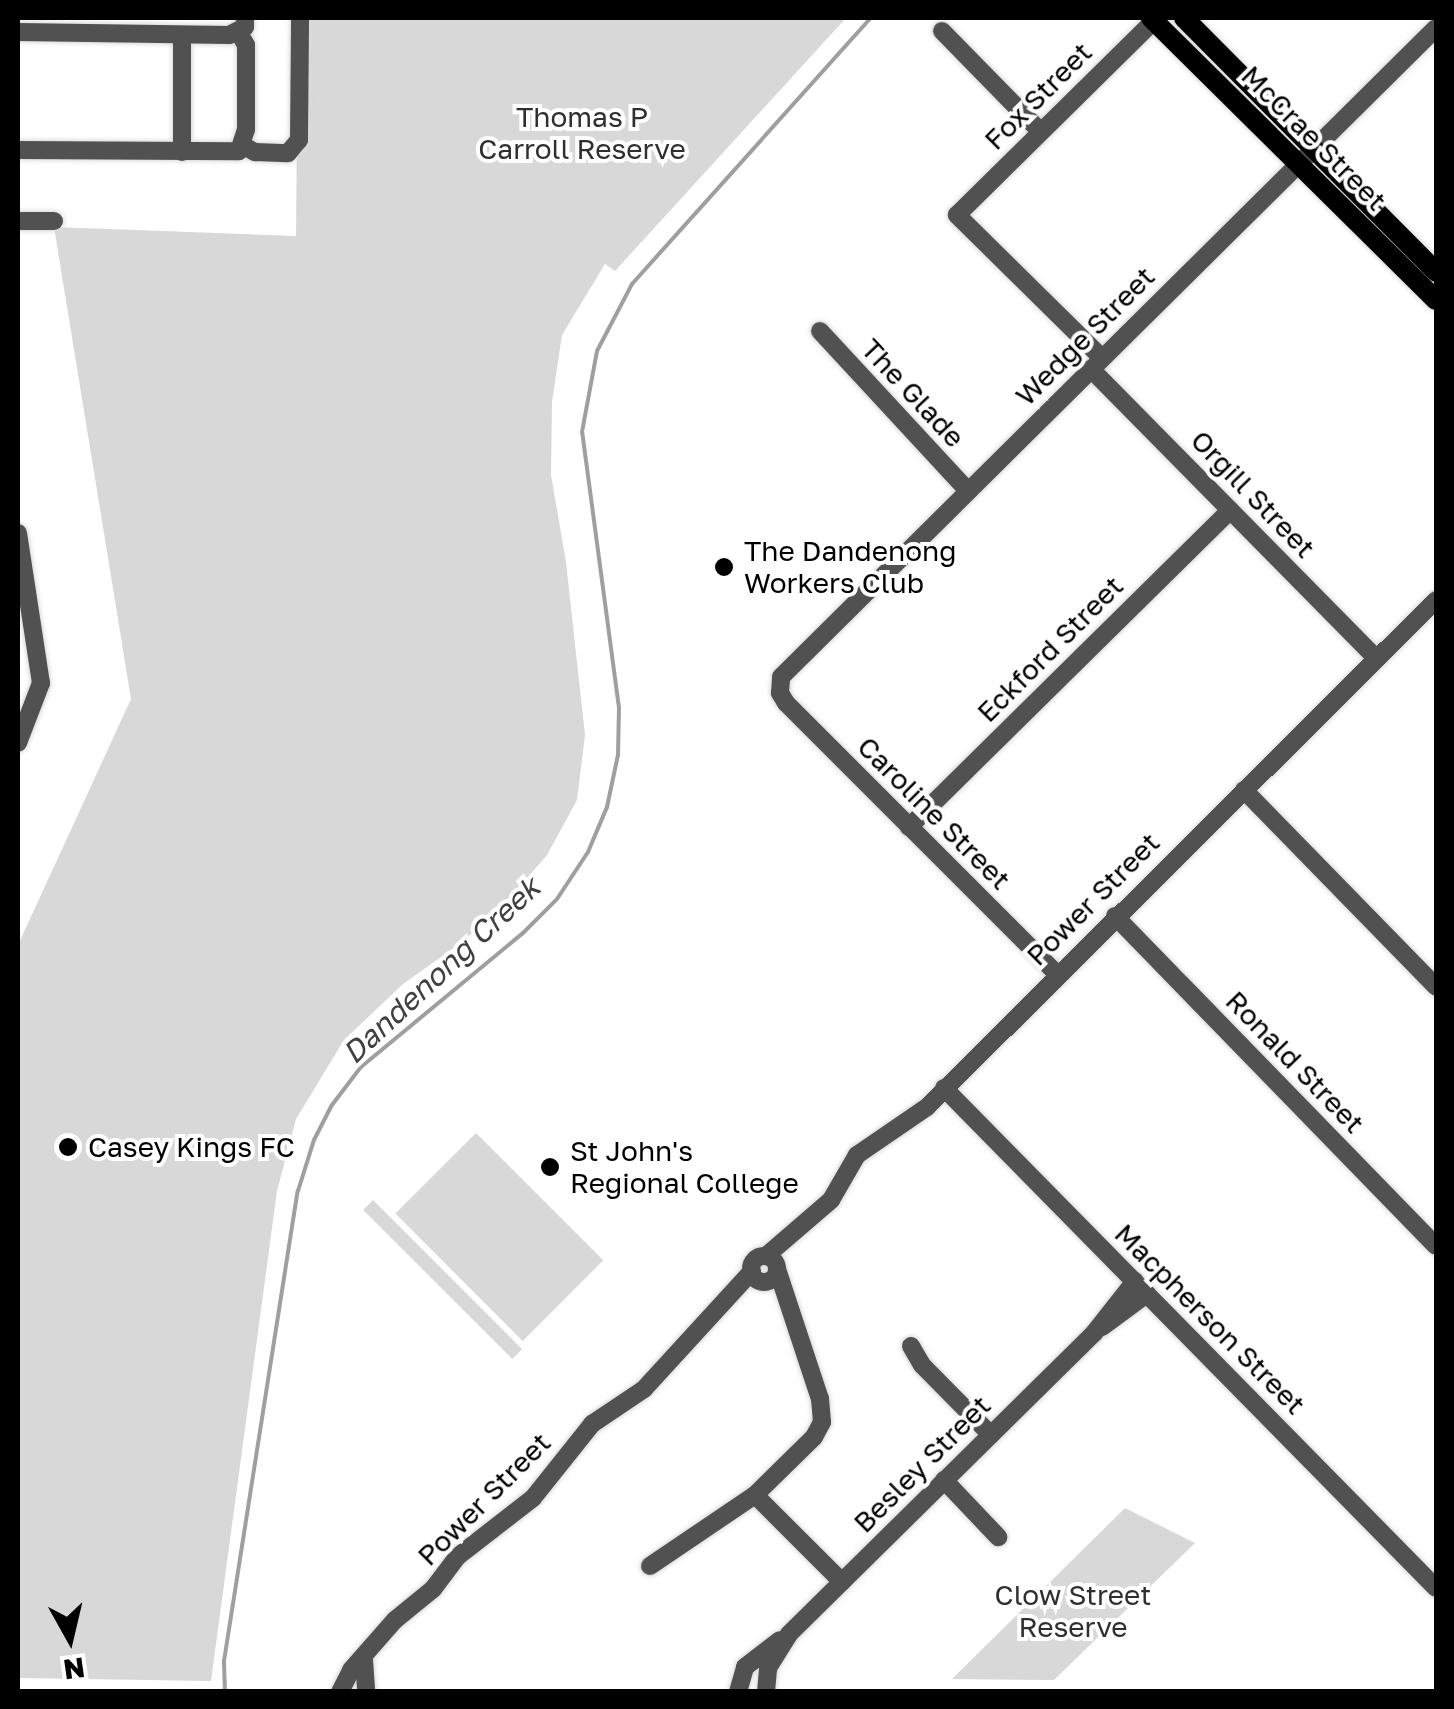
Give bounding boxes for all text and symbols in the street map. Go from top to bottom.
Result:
street label: Fox Street [977,35,1099,157]
street label: McCrae Street [1235,59,1393,217]
park label: Thomas P Carroll Reserve [478,100,686,166]
street label: Wedge Street [1009,260,1161,412]
street label: The Glade [854,332,972,454]
street label: Orgill Street [1184,423,1322,565]
place label: The Dandenong Workers Club [744,534,956,600]
marker: The Dandenong Workers Club [713,556,735,578]
street label: Eckford Street [970,569,1130,729]
street label: Caroline Street [851,730,1017,896]
street label: Power Street [1020,826,1166,972]
water label: Dandenong Creek [335,869,547,1071]
street label: Ronald Street [1219,984,1371,1140]
place label: Casey Kings FC [88,1130,295,1164]
place label: St John's Regional College [570,1134,799,1200]
marker: Casey Kings FC [57,1136,79,1158]
marker: St John's Regional College [539,1156,561,1178]
street label: Macpherson Street [1108,1217,1312,1421]
street label: Besley Street [847,1389,997,1539]
street label: Power Street [411,1426,557,1572]
park label: Clow Street Reserve [995,1578,1151,1644]
north arrow [20,1589,120,1689]
text: N [61,1651,87,1687]

